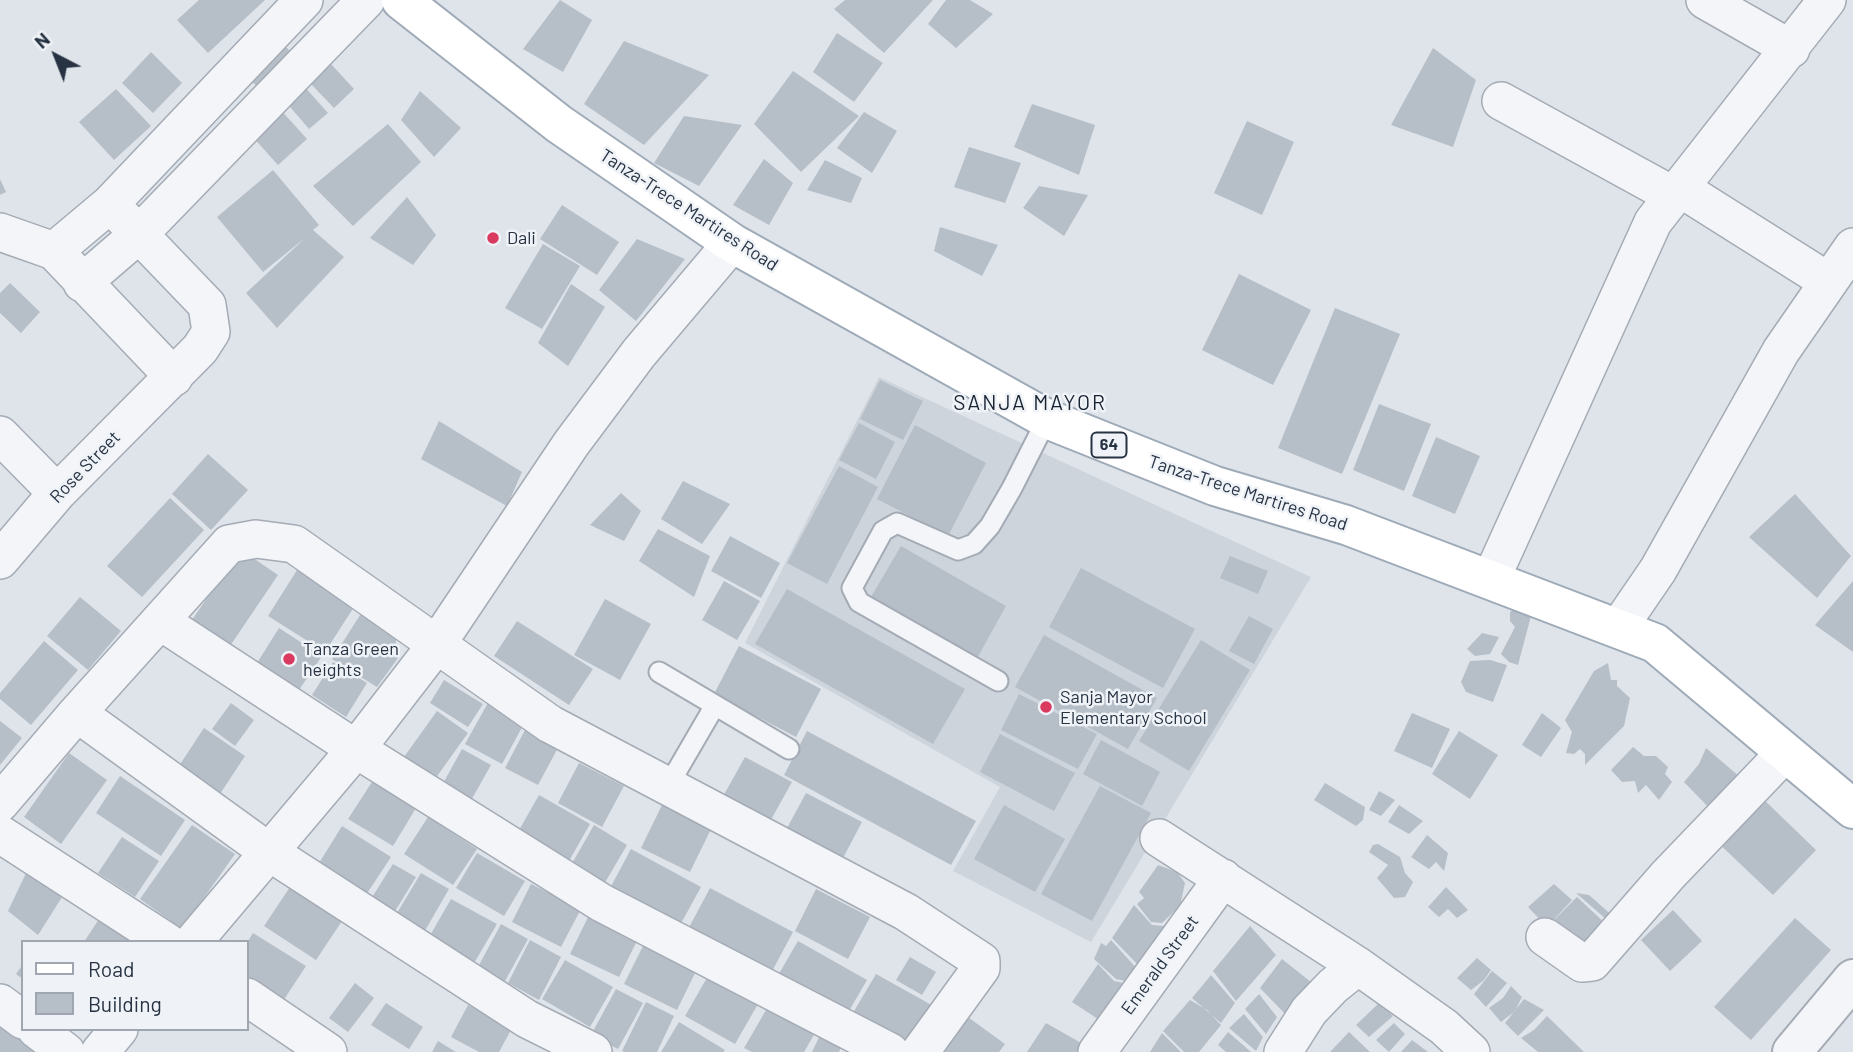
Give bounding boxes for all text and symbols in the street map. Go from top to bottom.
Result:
north arrow [21,21,91,91]
text: N [29,27,54,53]
street label: Tanza-Trece Martires Road [596,144,782,276]
place label: Dali [507,227,536,249]
marker: Dali [485,230,501,246]
district label: SANJA MAYOR [955,390,1105,416]
street label: Rose Street [45,426,125,508]
road number: 64 [1092,432,1126,458]
street label: Tanza-Trece Martires Road [1146,451,1350,535]
place label: Tanza Green heights [303,638,399,680]
marker: Tanza Green heights [281,651,297,667]
place label: Sanja Mayor Elementary School [1060,686,1207,728]
marker: Sanja Mayor Elementary School [1038,699,1054,715]
street label: Emerald Street [1117,911,1203,1019]
legend [21,940,248,1031]
text: Road [88,956,134,981]
text: Building [88,991,162,1016]

